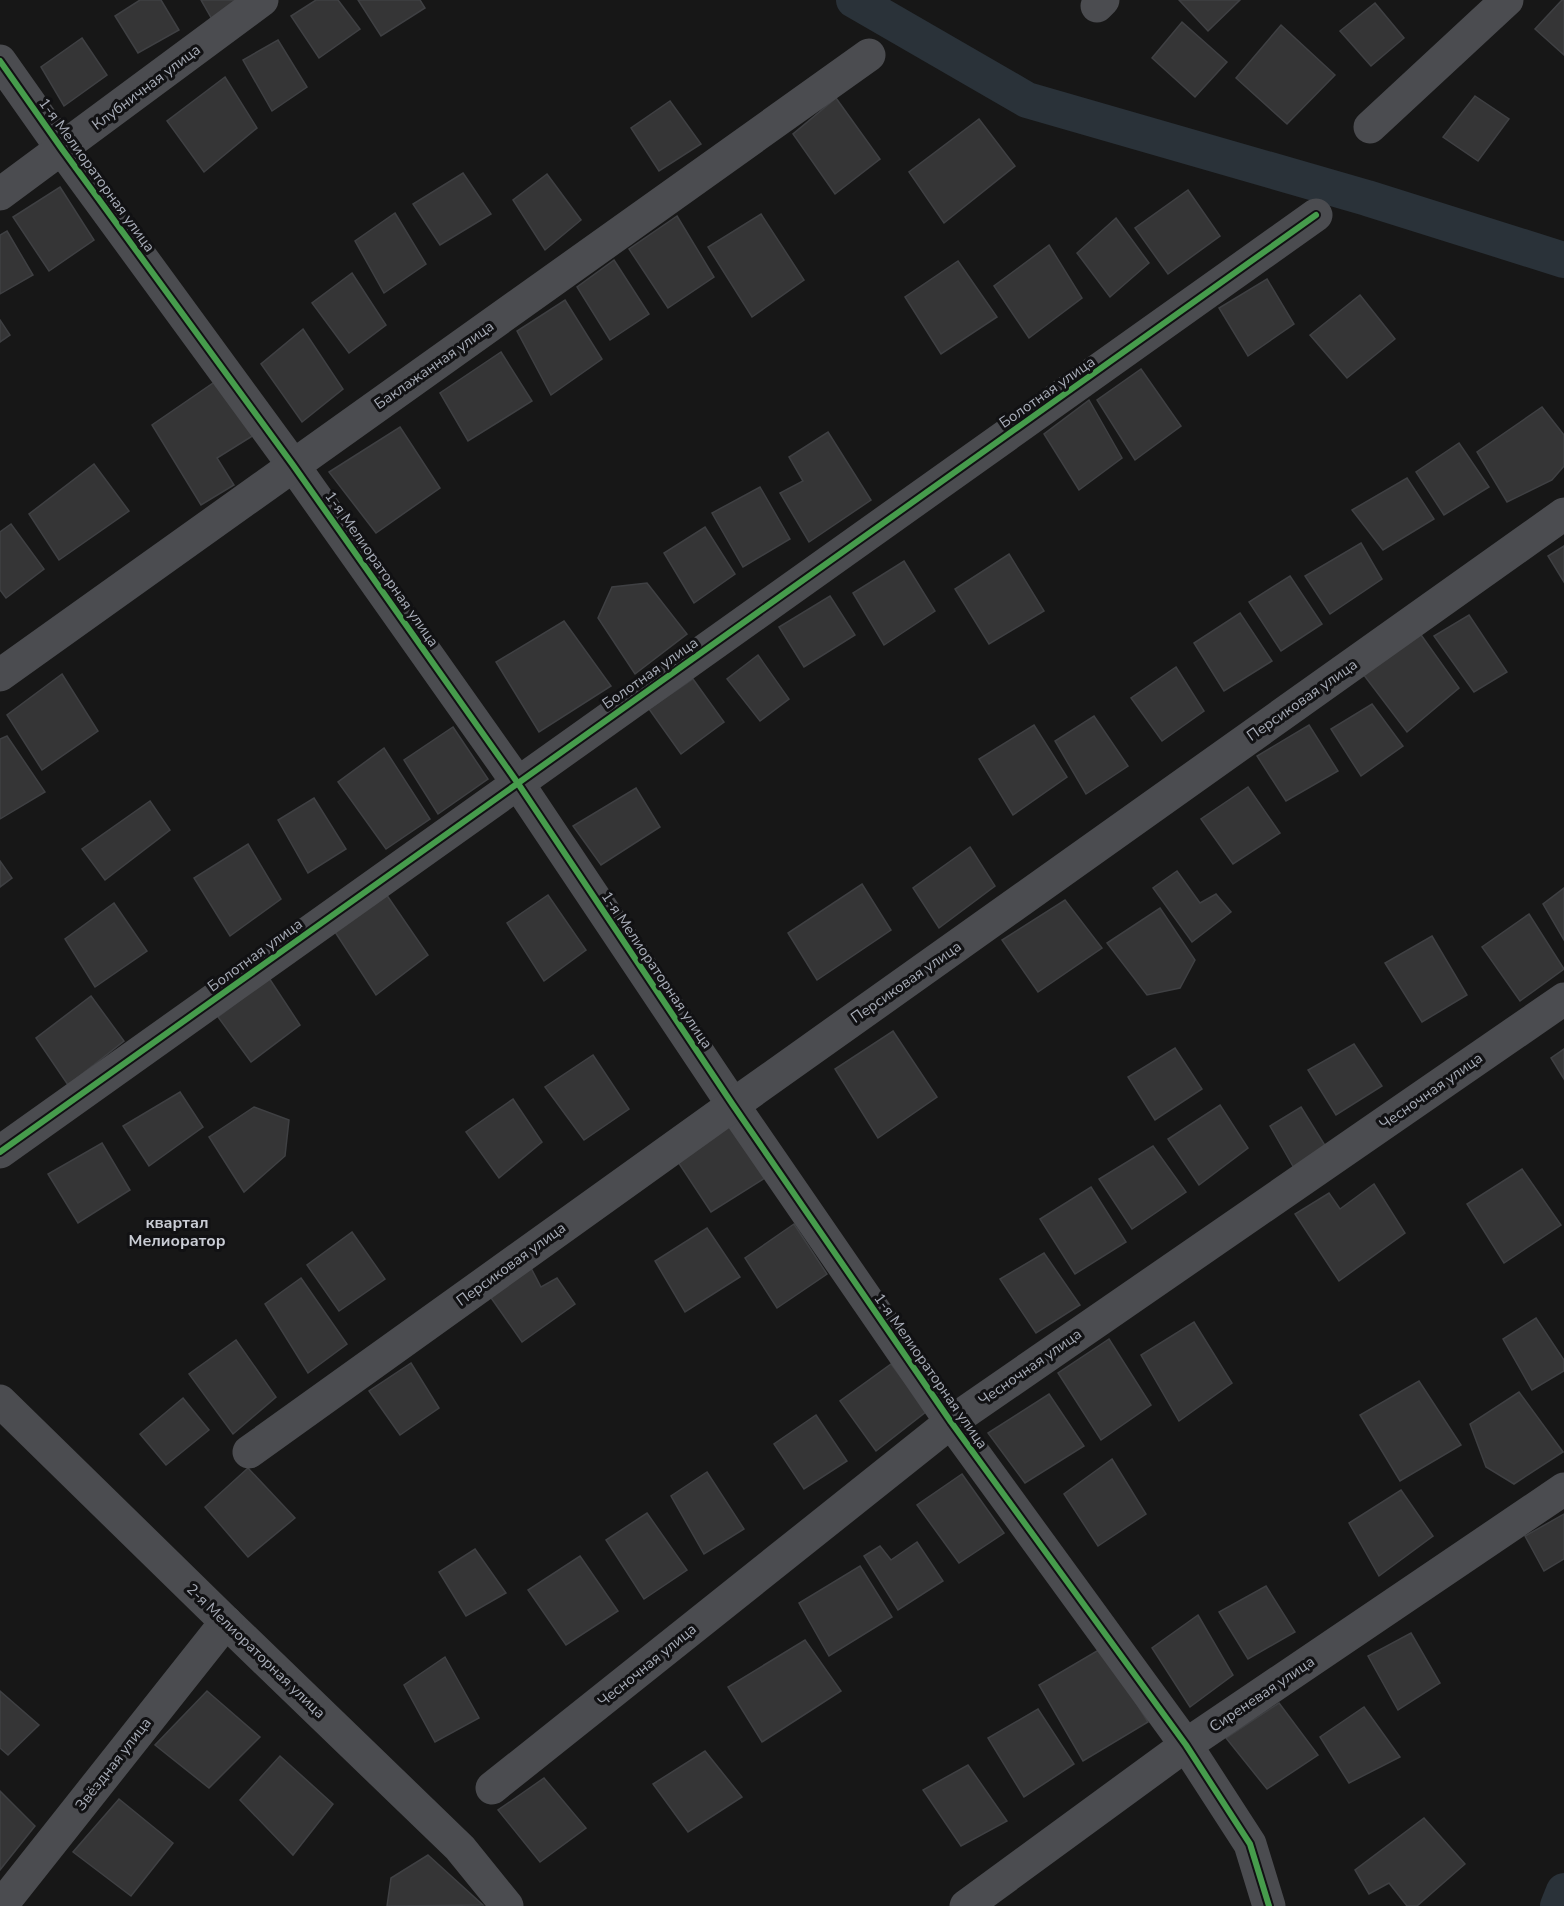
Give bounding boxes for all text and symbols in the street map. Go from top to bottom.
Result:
street label: Клубничная улица [88,40,204,134]
street label: 1-я Мелиораторная улица [34,94,160,256]
street label: Баклажанная улица [370,316,498,414]
street label: Болотная улица [995,351,1099,433]
street label: 1-я Мелиораторная улица [321,487,443,651]
street label: Болотная улица [598,632,702,714]
street label: Персиковая улица [1243,654,1361,746]
street label: 1-я Мелиораторная улица [597,887,717,1053]
street label: Болотная улица [204,914,306,996]
street label: Персиковая улица [847,936,965,1028]
street label: Чесночная улица [1375,1048,1487,1134]
district label: квартал Мелиоратор [129,1212,226,1252]
street label: Персиковая улица [452,1218,570,1310]
street label: 1-я Мелиораторная улица [870,1289,992,1453]
street label: Чесночная улица [974,1324,1086,1410]
street label: 2-я Мелиораторная улица [182,1579,330,1723]
street label: Чесночная улица [593,1619,701,1711]
street label: Сиреневая улица [1205,1651,1319,1737]
street label: Звёздная улица [70,1713,156,1815]

